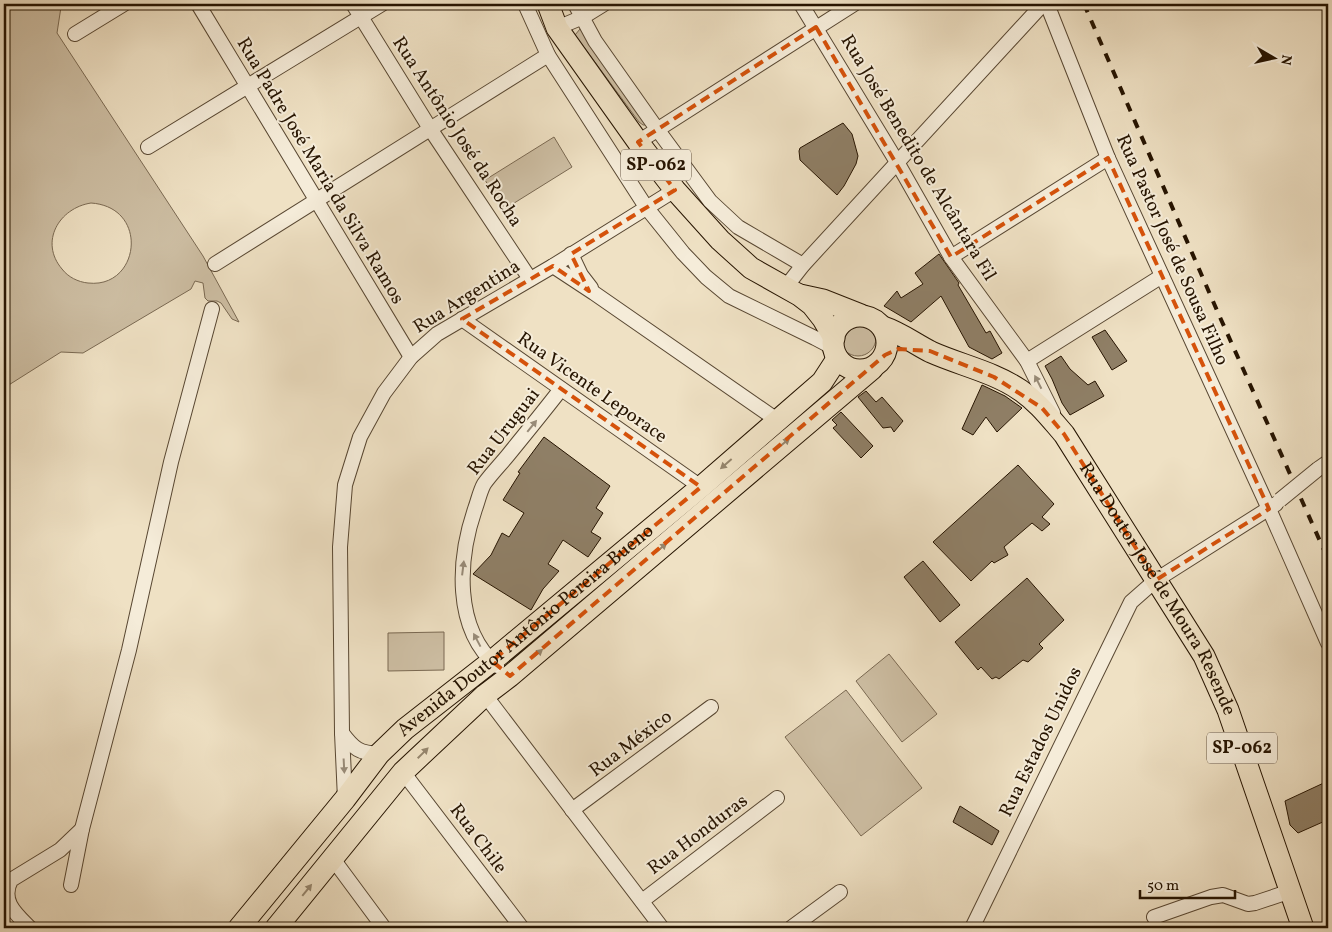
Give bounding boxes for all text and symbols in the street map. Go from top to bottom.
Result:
street label: Rua José Benedito de Alcântara Fil [834,30,1002,286]
street label: Rua Antônio José da Rocha [386,32,528,232]
north arrow [1250,32,1300,82]
street label: Rua Padre José Maria da Silva Ramos [230,33,410,309]
text: N [1275,53,1296,66]
street label: Rua Pastor José de Sousa Filho [1109,130,1235,370]
road number: SP-062 [621,150,691,180]
street label: Rua Argentina [409,254,525,340]
street label: Rua Vicente Leporace [512,326,672,450]
one-way arrow [1034,375,1042,389]
street label: Rua Uruguai [462,383,546,481]
one-way arrow [526,419,537,432]
one-way arrow [778,437,790,449]
street label: Rua Doutor José de Moura Resende [1072,458,1242,719]
one-way arrow [720,459,733,470]
street label: Avenida Doutor Antônio Pereira Bueno [391,518,660,743]
one-way arrow [654,543,667,554]
one-way arrow [459,560,467,576]
one-way arrow [473,632,481,647]
one-way arrow [530,648,543,659]
street label: Rua Estados Unidos [993,662,1089,822]
street label: Rua México [584,704,678,784]
road number: SP-062 [1207,732,1277,764]
one-way arrow [417,747,429,759]
one-way arrow [340,758,348,774]
street label: Rua Honduras [642,789,754,881]
street label: Rua Chile [443,799,513,879]
scale bar [1140,867,1234,899]
text: 50 m [1147,876,1179,897]
one-way arrow [302,884,313,897]

